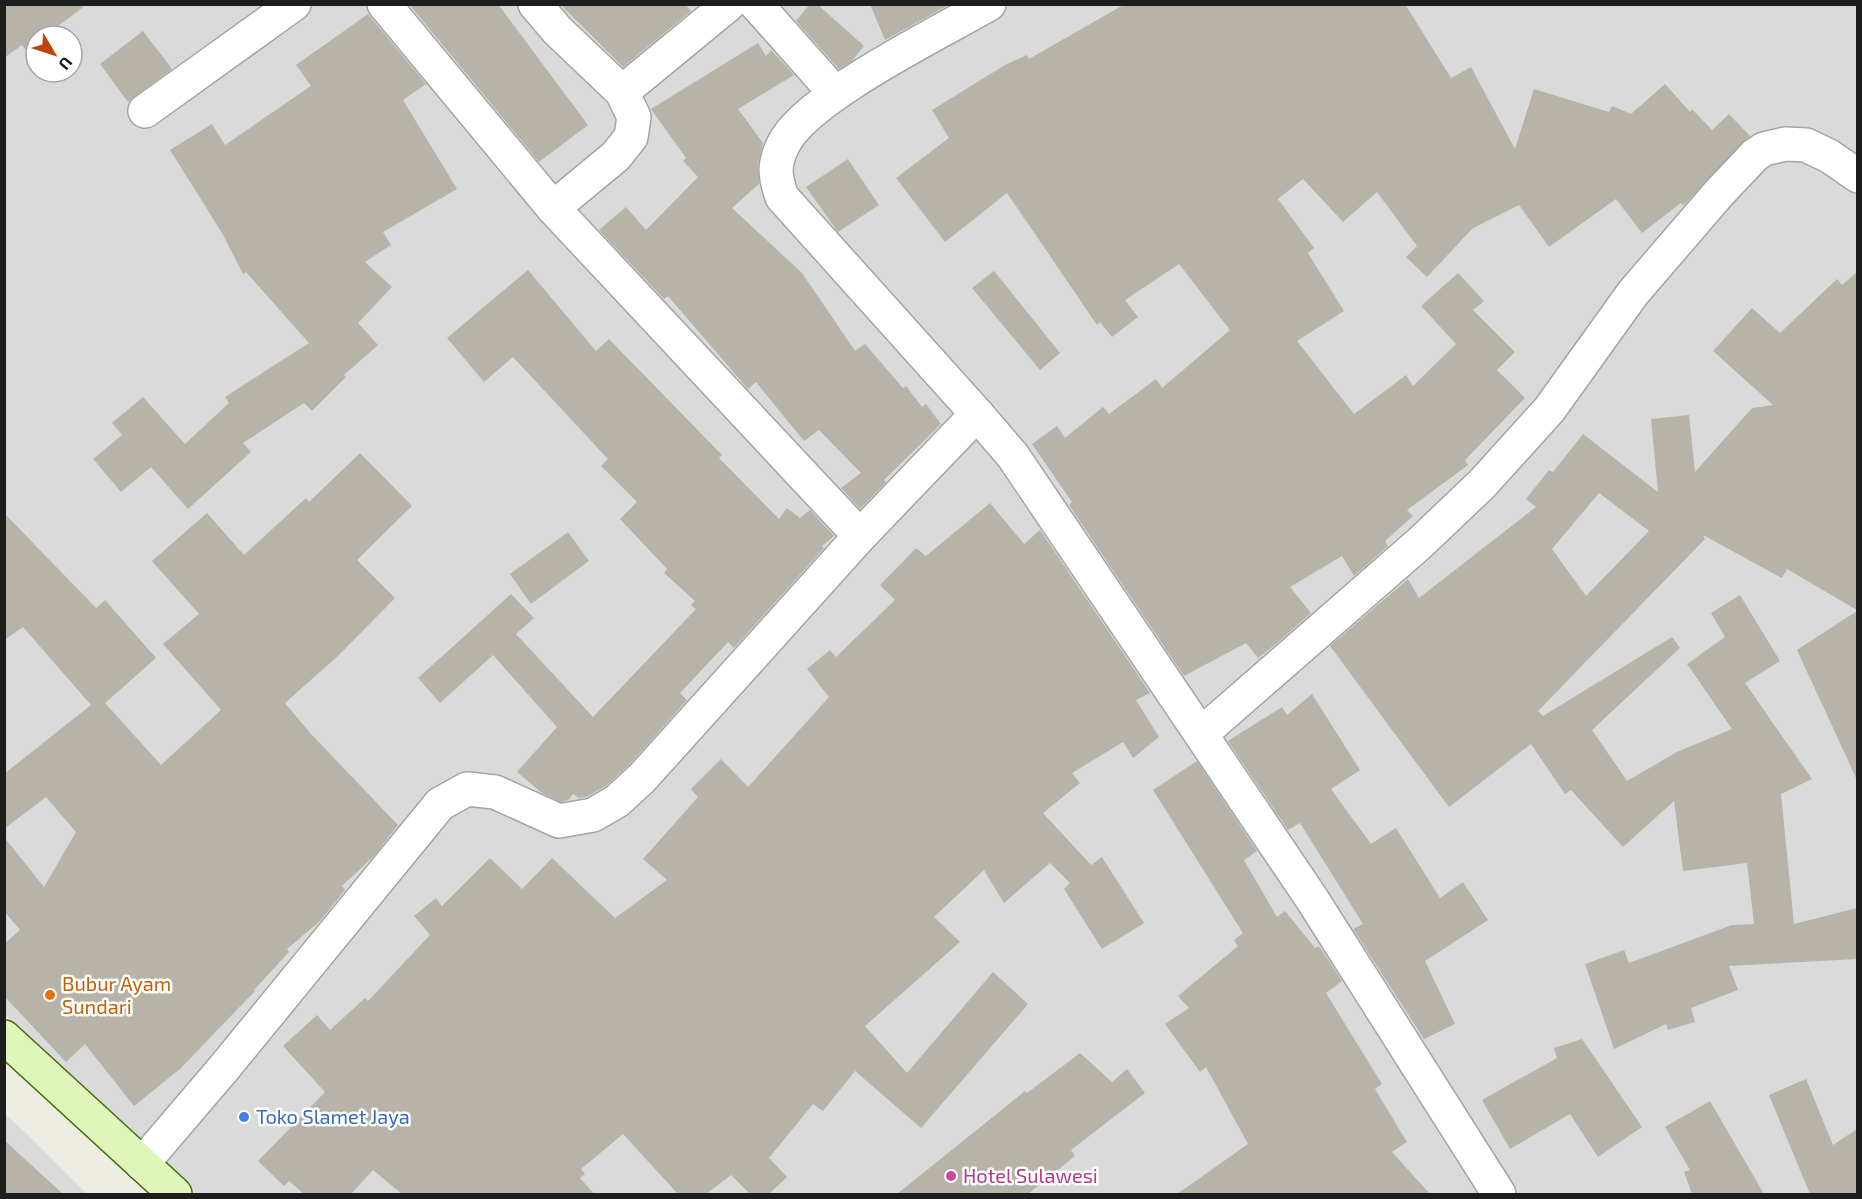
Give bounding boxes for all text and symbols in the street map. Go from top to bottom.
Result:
north arrow [24,24,84,84]
text: U [55,54,77,74]
place label: Bubur Ayam Sundari [62,971,171,1018]
marker: Bubur Ayam Sundari [43,988,57,1002]
place label: Toko Slamet Jaya [256,1104,410,1128]
marker: Toko Slamet Jaya [237,1110,251,1124]
place label: Hotel Sulawesi [963,1163,1098,1187]
marker: Hotel Sulawesi [944,1169,958,1183]

